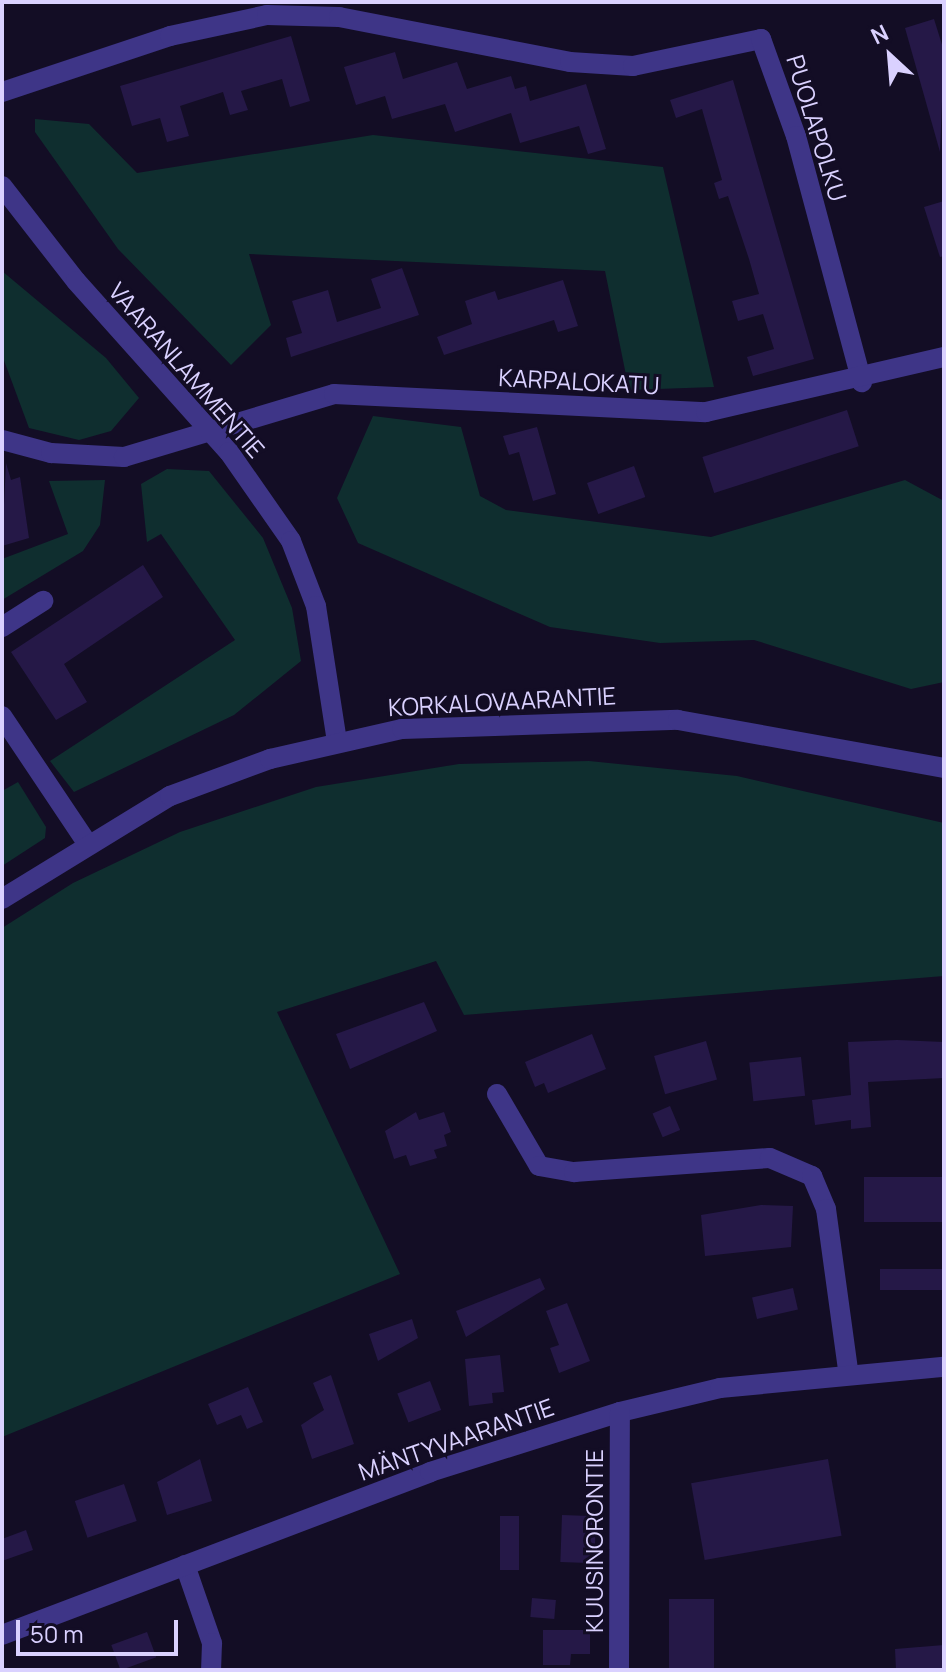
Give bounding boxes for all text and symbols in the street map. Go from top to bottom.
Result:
north arrow [850,16,930,96]
text: N [866,17,893,51]
street label: PUOLAPOLKU [781,51,853,205]
street label: VAARANLAMMENTIE [103,277,271,463]
street label: KARPALOKATU [498,362,660,400]
street label: KORKALOVAARANTIE [387,681,617,721]
street label: MÄNTYVAARANTIE [355,1392,557,1486]
street label: KUUSINORONTIE [580,1449,608,1633]
scale bar [20,1604,182,1654]
text: 50 m [30,1617,84,1650]

